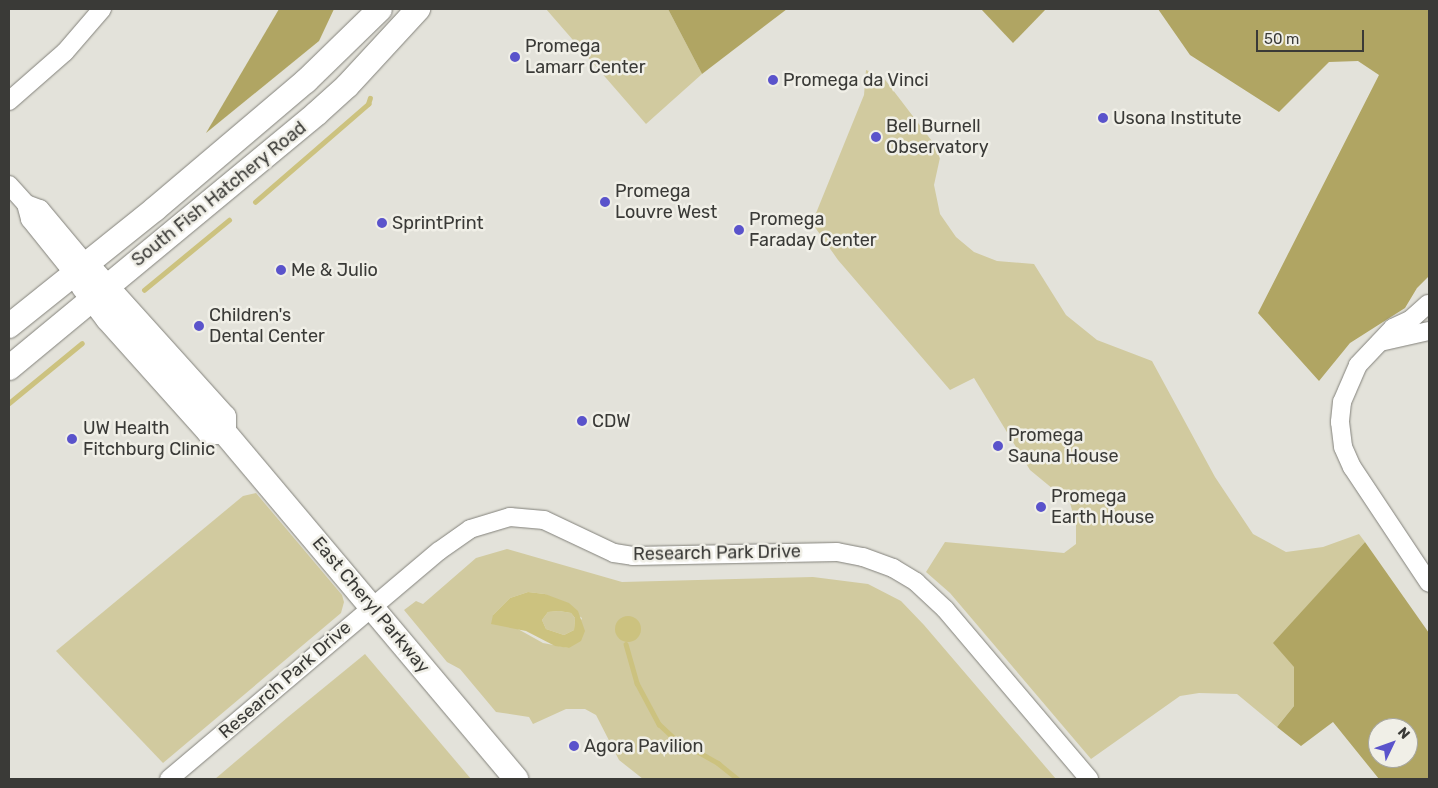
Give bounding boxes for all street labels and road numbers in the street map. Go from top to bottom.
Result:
street label: South Fish Hatchery Road [127,117,311,271]
street label: East Cheryl Parkway [308,532,434,678]
street label: Research Park Drive [633,541,801,565]
street label: Research Park Drive [214,617,356,743]

